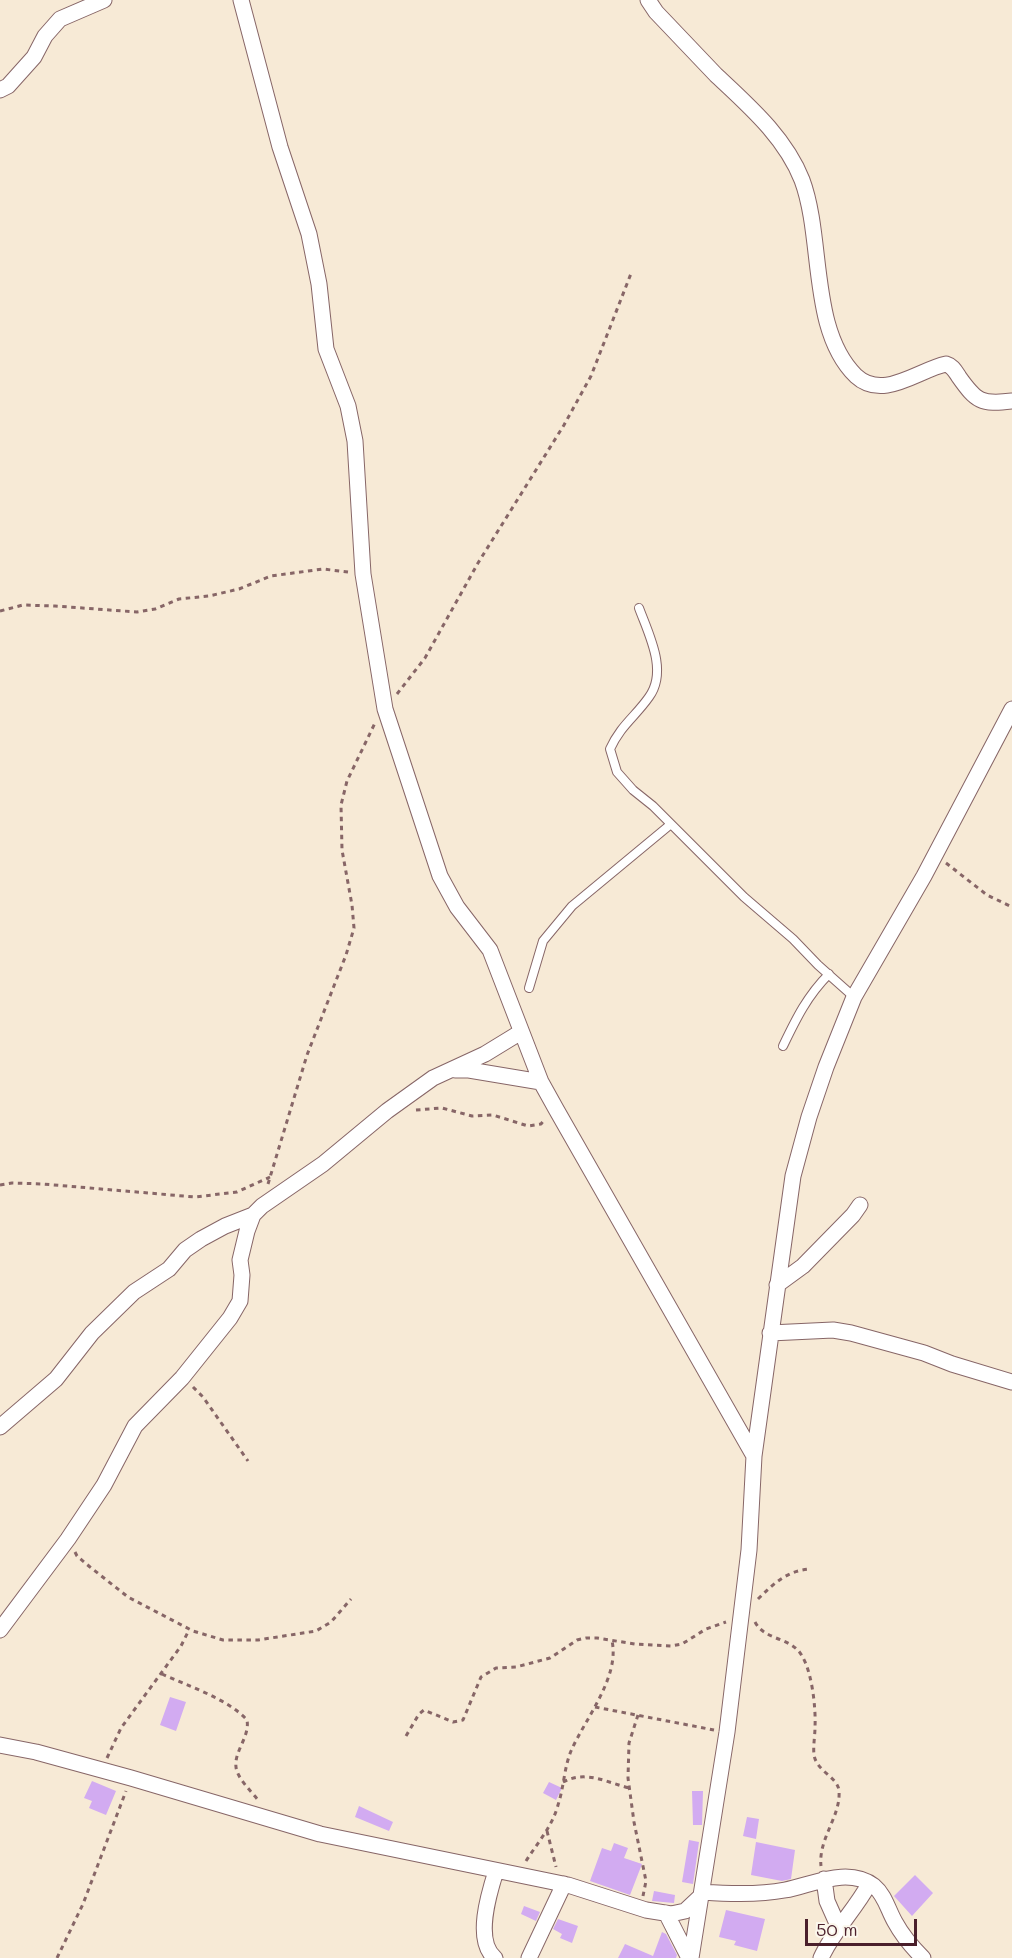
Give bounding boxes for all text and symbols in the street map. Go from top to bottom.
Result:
scale bar [808,1907,920,1945]
text: 50 m [816,1917,858,1941]

